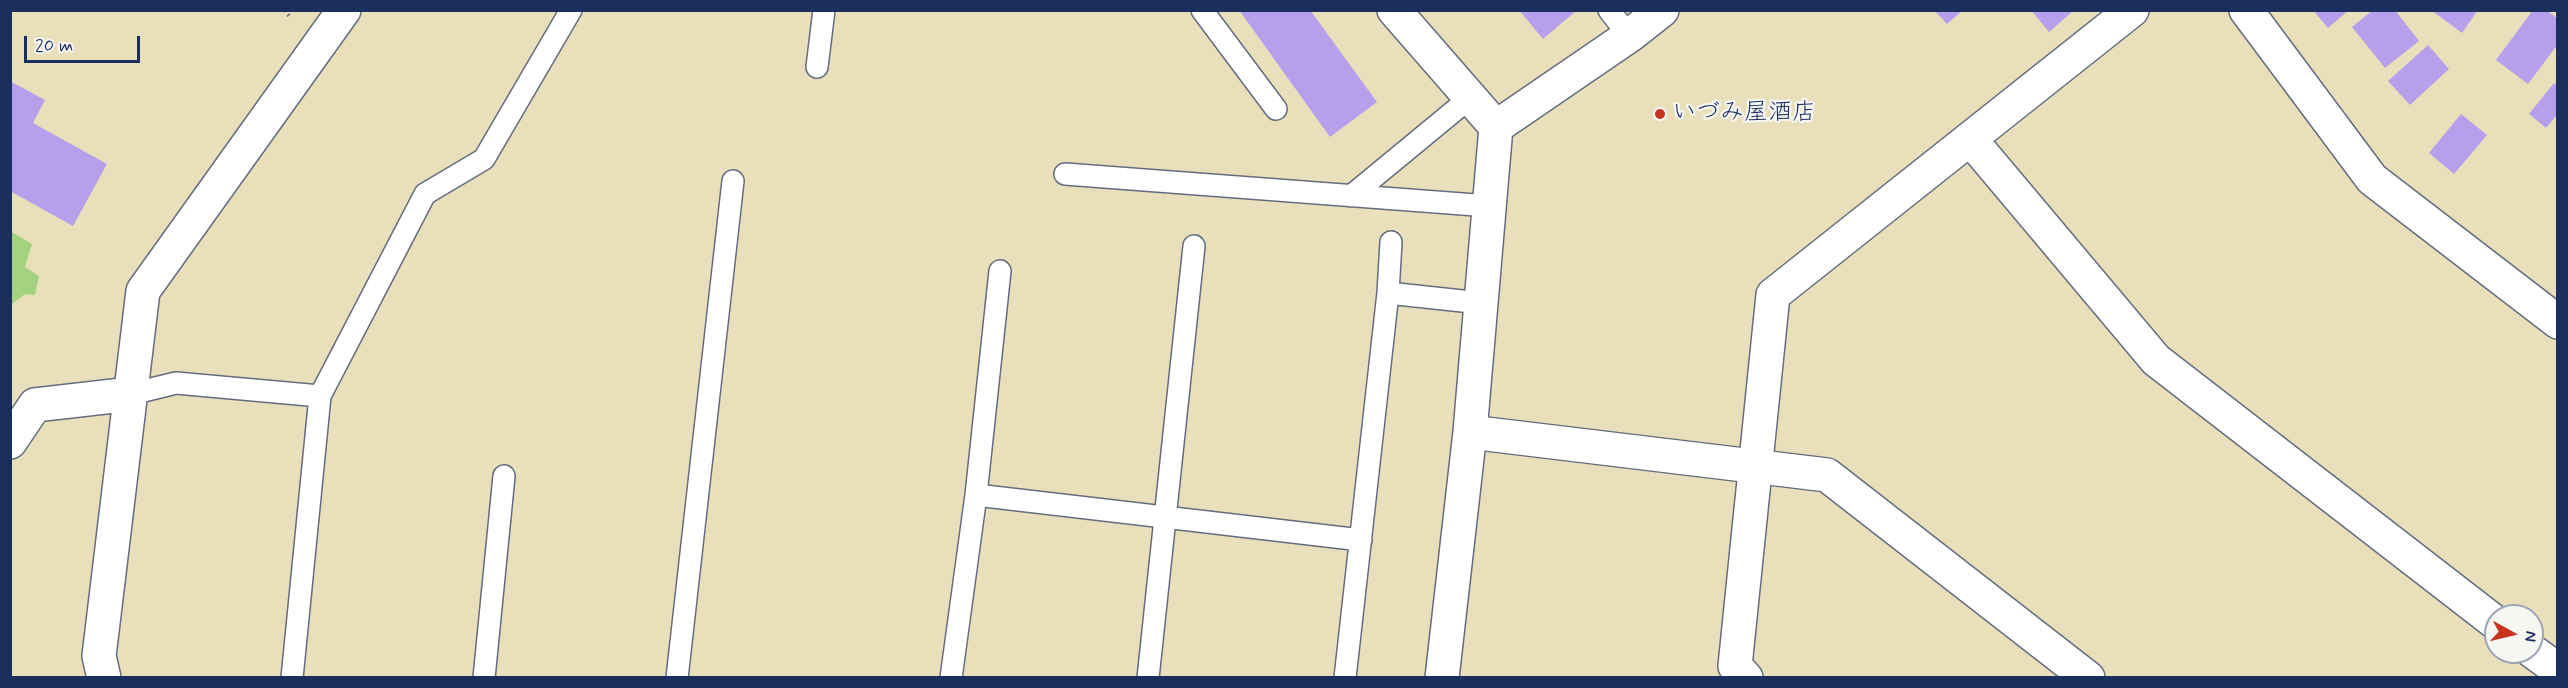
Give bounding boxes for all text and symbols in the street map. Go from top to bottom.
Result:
scale bar [27,24,142,62]
text: 20 m [35,34,73,58]
place label: いづみ屋酒店 [1672,100,1816,128]
marker: いづみ屋酒店 [1653,107,1667,121]
north arrow [2484,604,2544,664]
text: N [2519,630,2541,643]

